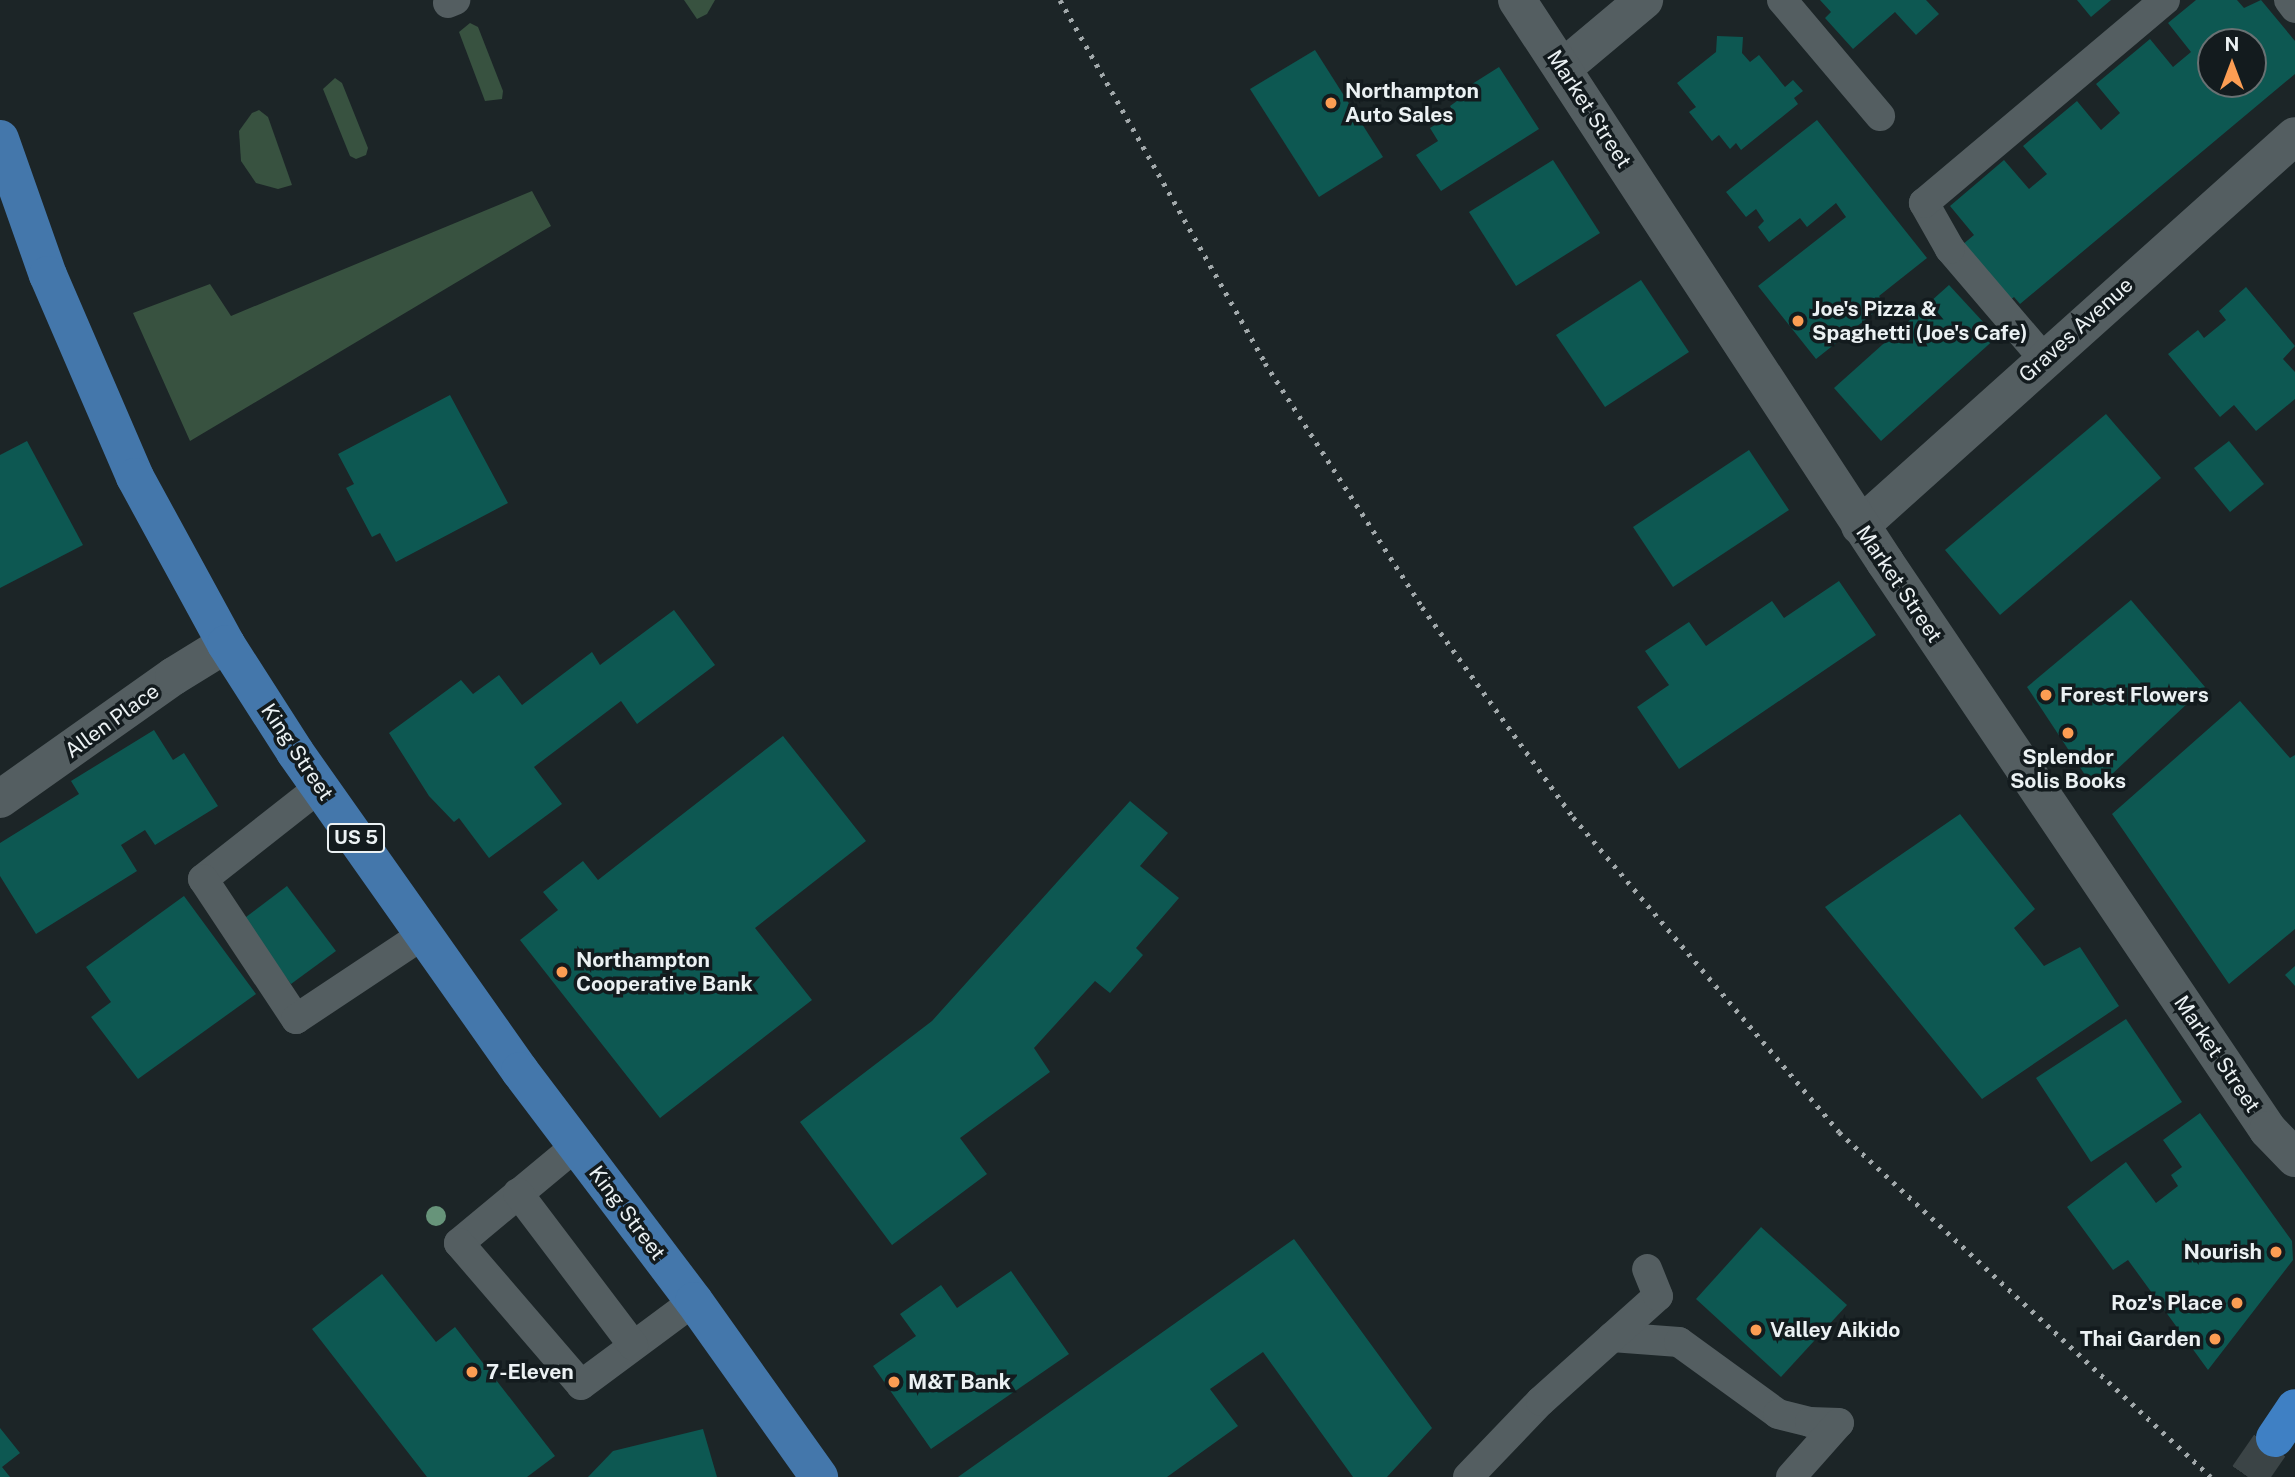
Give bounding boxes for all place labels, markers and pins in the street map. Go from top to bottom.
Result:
place label: Northampton Auto Sales [1345,78,1479,128]
marker: Northampton Auto Sales [1323,95,1339,111]
place label: Joe's Pizza & Spaghetti (Joe's Cafe) [1812,296,2028,346]
marker: Joe's Pizza & Spaghetti (Joe's Cafe) [1790,313,1806,329]
place label: Forest Flowers [2060,682,2209,708]
marker: Forest Flowers [2038,687,2054,703]
marker: Splendor Solis Books [2060,725,2076,741]
place label: Splendor Solis Books [2010,744,2126,794]
place label: Northampton Cooperative Bank [576,947,753,997]
marker: Northampton Cooperative Bank [554,964,570,980]
place label: Nourish [2184,1239,2262,1265]
marker: Nourish [2268,1244,2284,1260]
place label: Roz's Place [2111,1290,2223,1316]
marker: Roz's Place [2229,1295,2245,1311]
place label: Valley Aikido [1770,1317,1900,1343]
marker: Valley Aikido [1748,1322,1764,1338]
place label: Thai Garden [2080,1326,2201,1352]
marker: Thai Garden [2207,1331,2223,1347]
place label: 7-Eleven [486,1359,574,1385]
marker: 7-Eleven [464,1364,480,1380]
place label: M&T Bank [908,1369,1011,1395]
marker: M&T Bank [886,1374,902,1390]

